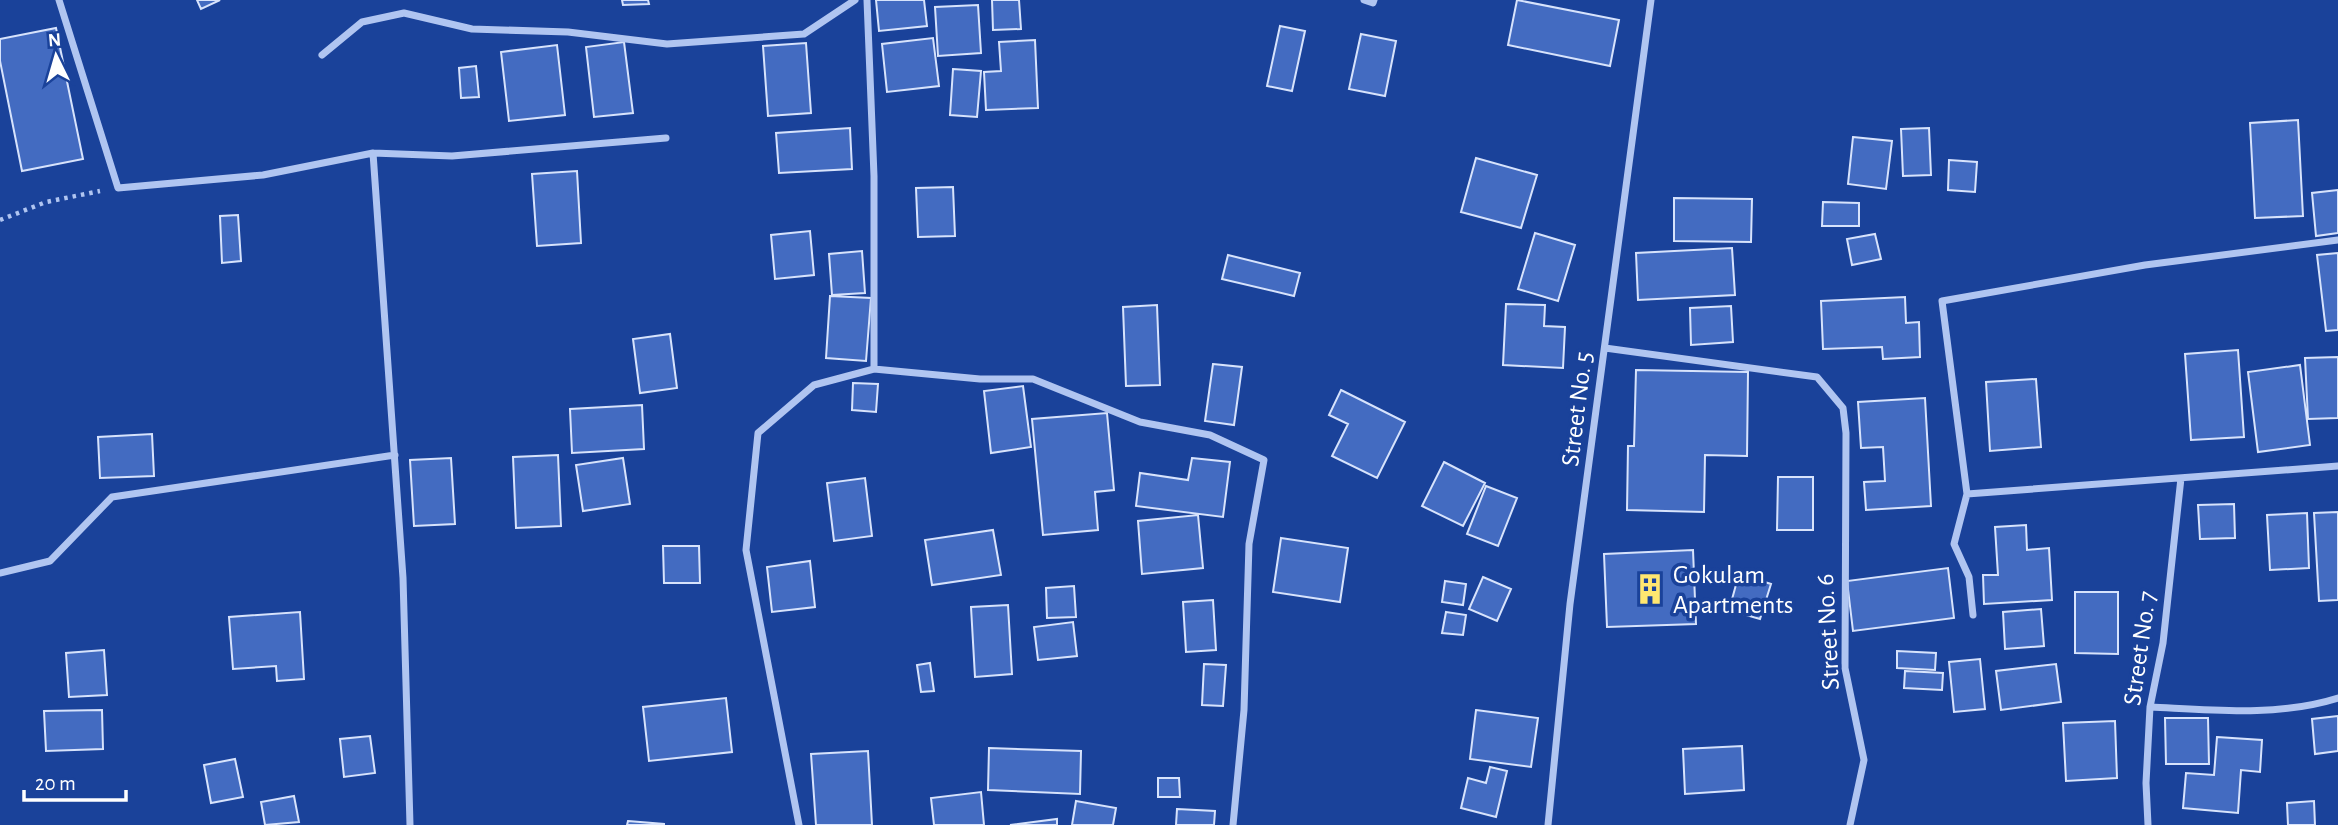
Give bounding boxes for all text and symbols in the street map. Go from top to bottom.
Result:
north arrow [21,21,91,91]
text: N [47,31,62,51]
street label: Street No. 5 [1557,350,1597,468]
place label: Gokulam Apartments [1673,562,1793,618]
building icon: Gokulam Apartments [1633,572,1667,606]
street label: Street No. 6 [1812,573,1844,691]
street label: Street No. 7 [2119,589,2161,707]
scale bar [24,758,126,802]
text: 20 m [35,773,76,794]

